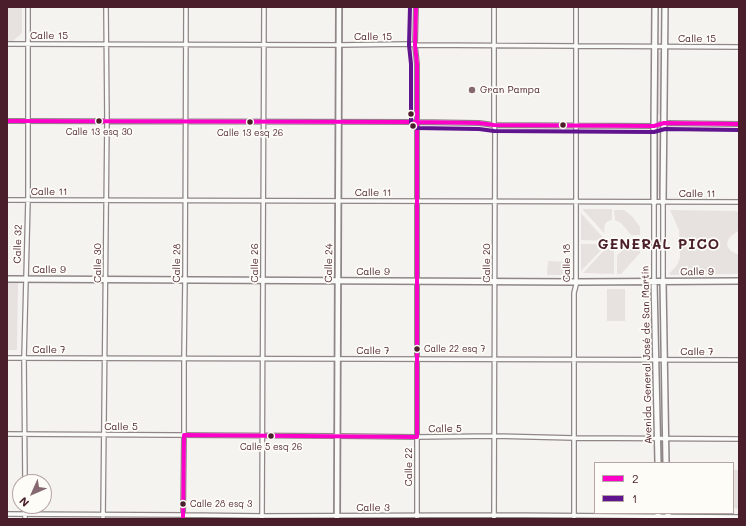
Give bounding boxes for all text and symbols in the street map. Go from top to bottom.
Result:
street label: Calle 15 [30,30,68,42]
street label: Calle 15 [354,31,392,43]
street label: Calle 15 [678,33,716,45]
place label: Gran Pampa [480,84,540,96]
marker: Gran Pampa [467,85,477,95]
unlabelled marker [406,109,416,119]
marker: Calle 13 esq 30 [94,116,104,126]
marker: Calle 13 esq 26 [245,117,255,127]
unlabelled marker [558,120,568,130]
unlabelled marker [408,121,418,131]
place label: Calle 13 esq 30 [66,127,132,137]
place label: Calle 13 esq 26 [217,128,283,138]
street label: Calle 11 [31,186,67,198]
street label: Calle 11 [355,187,391,199]
street label: Calle 11 [679,188,715,200]
street label: Calle 32 [11,224,25,264]
district label: GENERAL PICO [598,237,720,253]
street label: Calle 30 [92,243,104,283]
street label: Calle 28 [171,243,183,283]
street label: Calle 26 [249,243,261,283]
street label: Calle 24 [323,243,335,283]
street label: Calle 20 [481,243,493,283]
street label: Calle 18 [561,244,573,282]
street label: Calle 9 [32,264,66,276]
street label: Calle 9 [356,266,390,278]
street label: Avenida General José de San Martín [639,266,655,444]
street label: Calle 9 [680,266,714,278]
street label: Calle 7 [32,344,66,356]
marker: Calle 22 esq 7 [412,344,422,354]
place label: Calle 22 esq 7 [424,344,486,354]
street label: Calle 7 [356,345,390,357]
street label: Calle 7 [680,346,714,358]
street label: Calle 5 [104,421,138,433]
street label: Calle 5 [428,423,462,435]
marker: Calle 5 esq 26 [266,431,276,441]
place label: Calle 5 esq 26 [240,442,302,452]
street label: Calle 22 [403,448,415,486]
legend [594,462,734,514]
text: 2 [632,470,639,486]
north arrow [12,474,52,514]
text: 1 [632,490,637,506]
text: N [16,494,32,510]
marker: Calle 28 esq 3 [178,499,188,509]
place label: Calle 28 esq 3 [190,499,252,509]
street label: Calle 3 [356,502,390,514]

